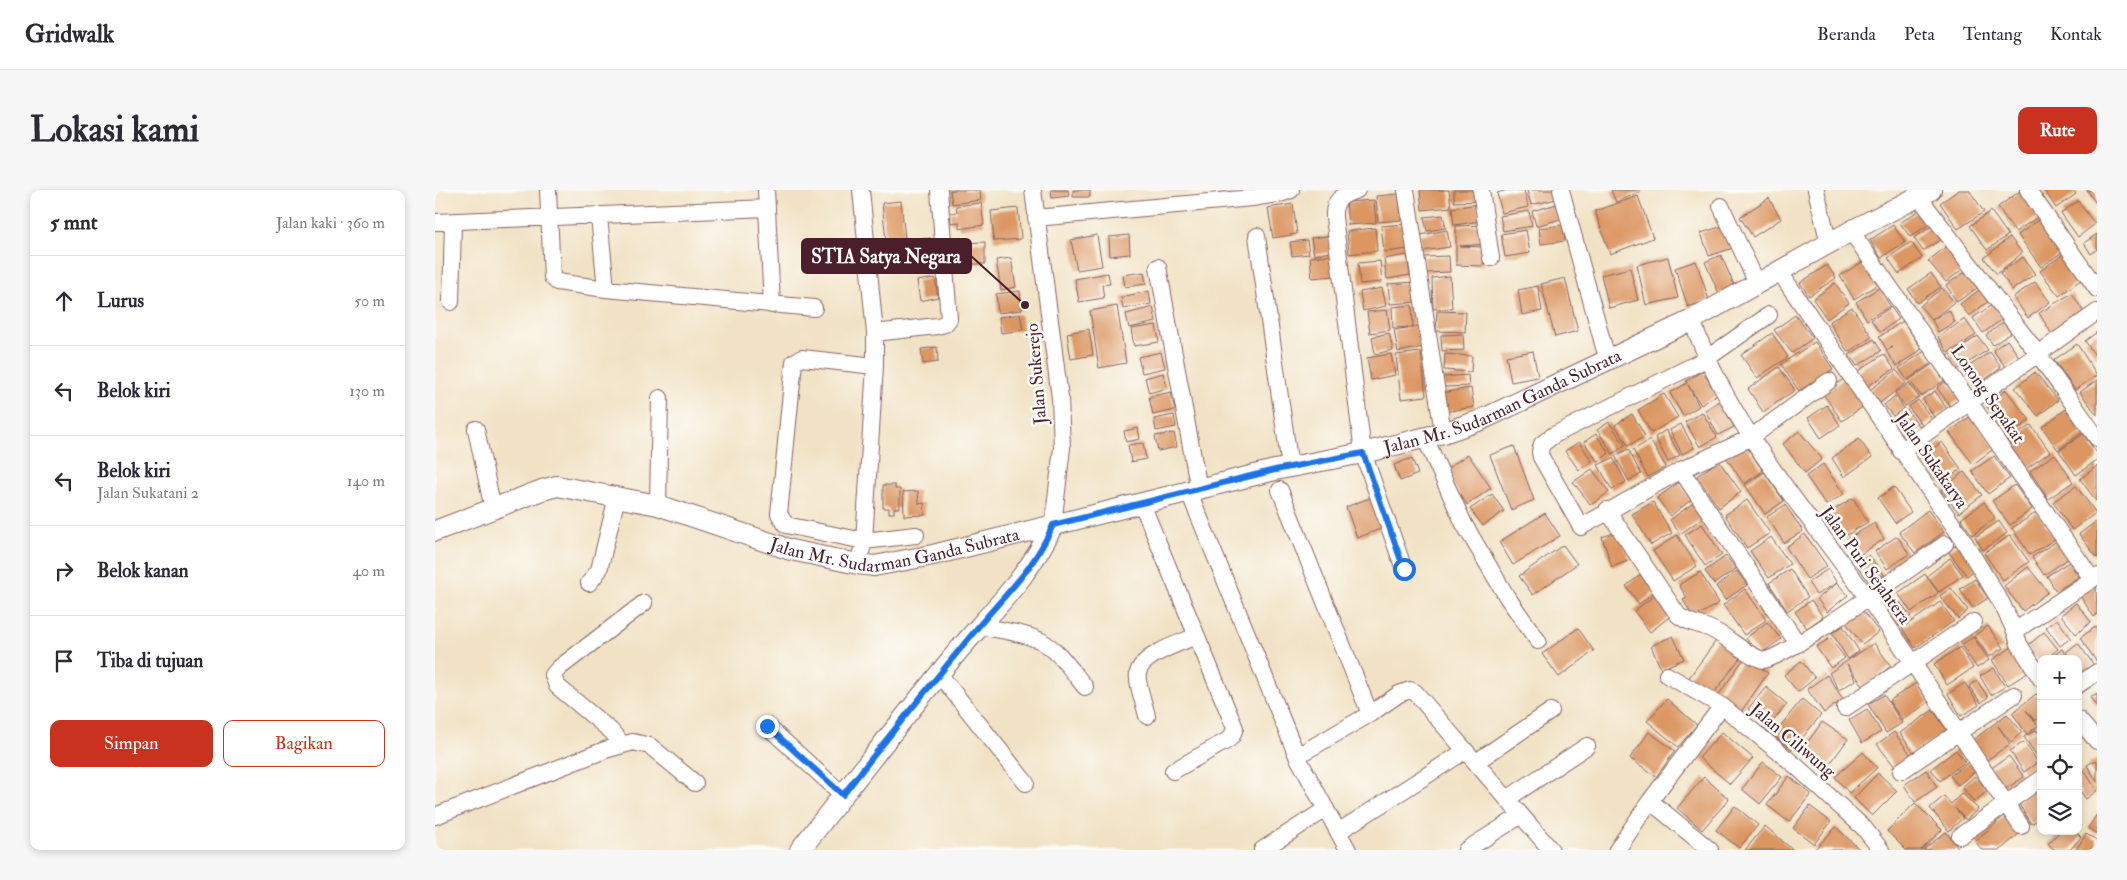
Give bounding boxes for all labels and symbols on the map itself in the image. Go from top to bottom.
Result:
callout: STIA Satya Negara [802,239,971,273]
text: STIA Satya Negara [811,245,962,270]
street label: Jalan Sukerejo [1021,322,1052,427]
street label: Lorong Sepakat [1945,341,2030,448]
street label: Jalan Mr. Sudarman Ganda Subrata [1381,344,1626,460]
street label: Jalan Sukakarya [1889,407,1974,513]
street label: Jalan Puri Sejahtera [1814,501,1917,629]
street label: Jalan Mr. Sudarman Ganda Subrata [766,523,1022,578]
route start [1393,558,1416,581]
street label: Jalan Ciliwung [1744,697,1841,784]
route end [756,715,779,738]

